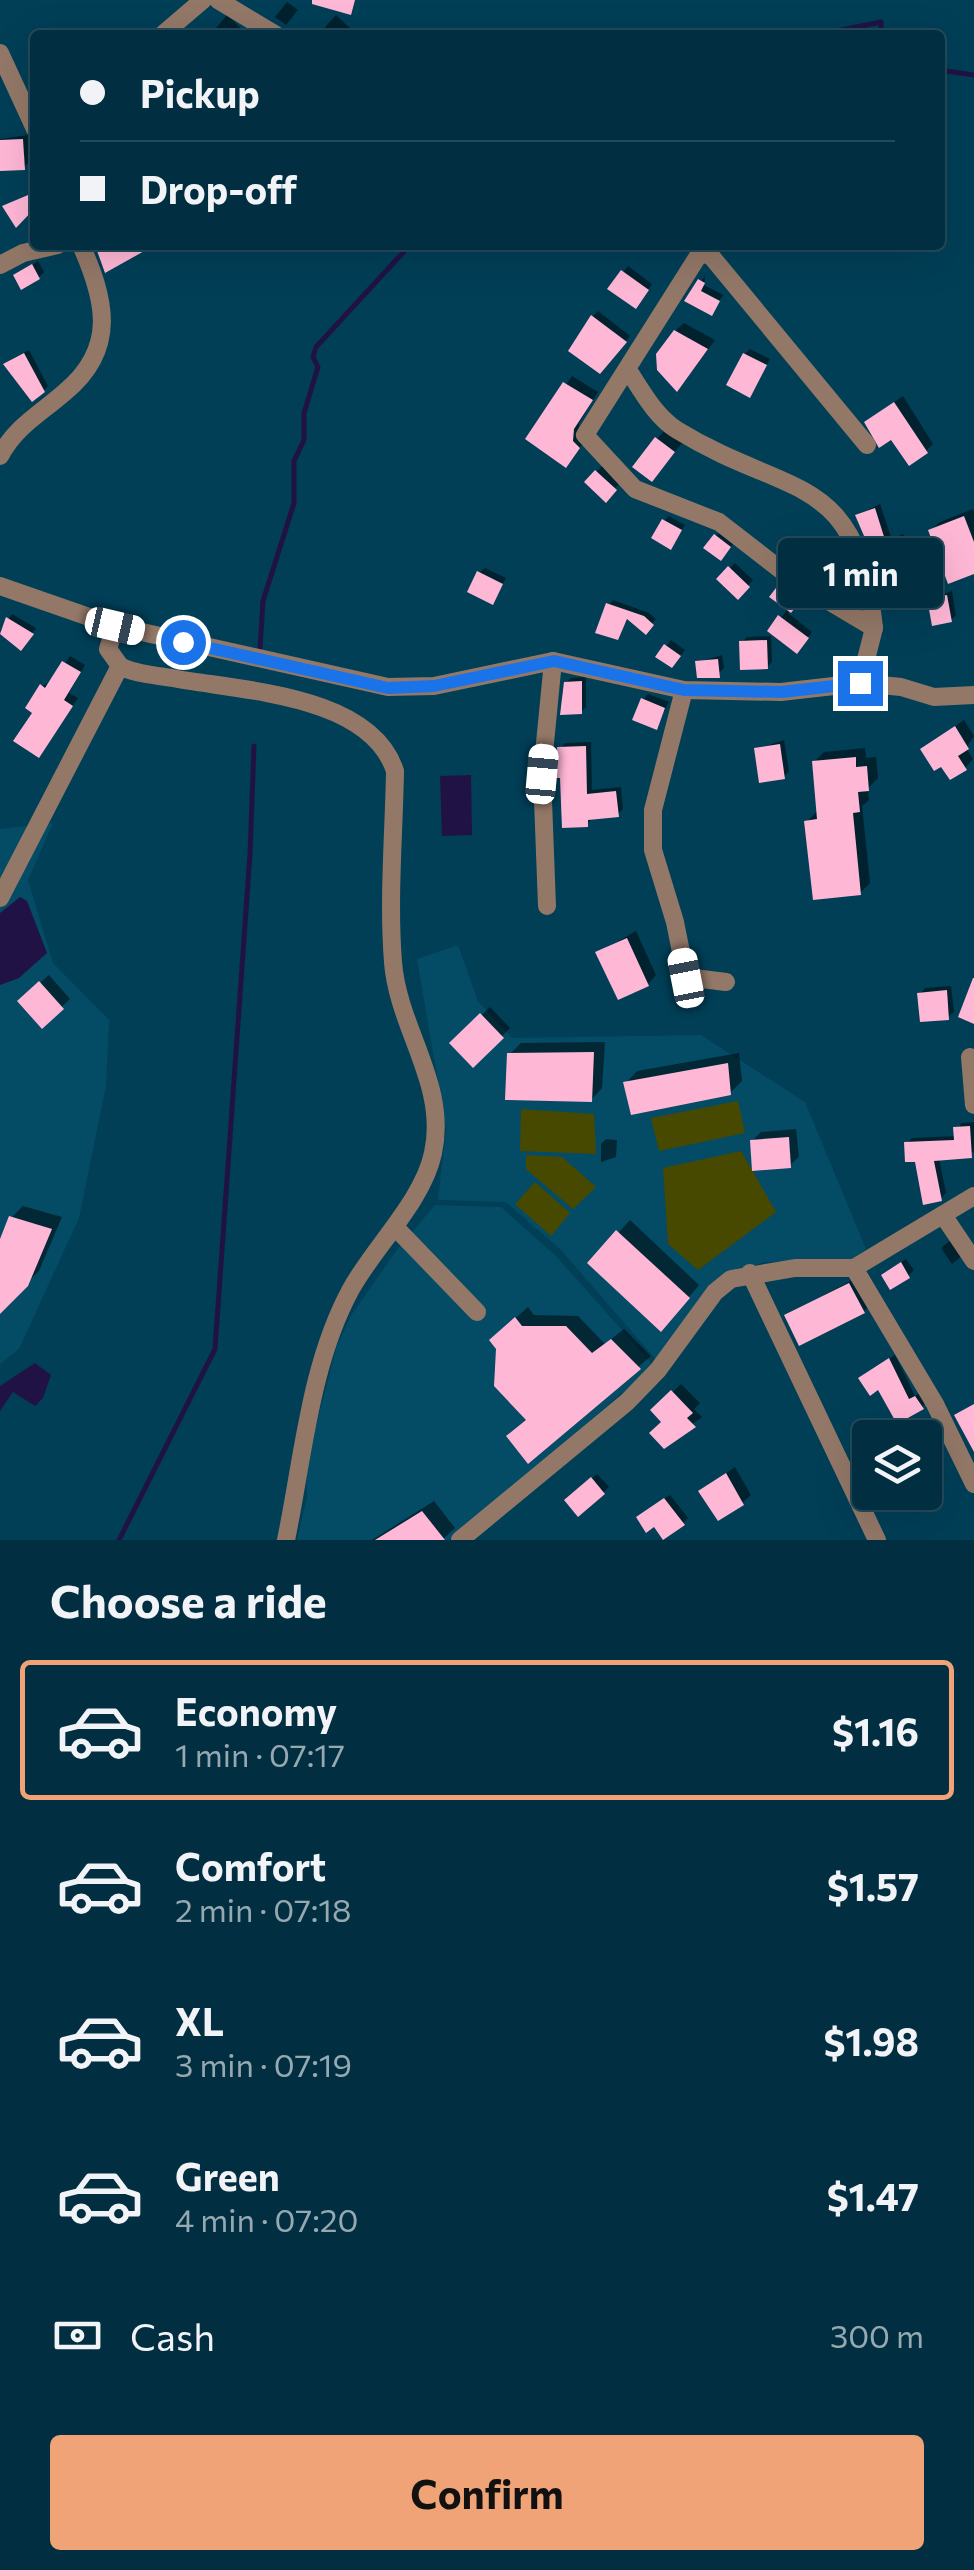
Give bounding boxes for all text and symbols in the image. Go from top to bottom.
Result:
text: Pickup [140,69,260,116]
text: Drop-off [140,165,297,212]
callout: 1 min [778,538,942,608]
text: 1 min [823,553,898,593]
car [82,605,148,647]
route start [161,620,206,665]
route end [838,661,883,706]
car [524,743,560,805]
car [666,946,706,1010]
map controls [852,1420,942,1510]
button: layers [852,1420,942,1510]
text: Choose a ride [50,1572,327,1627]
icon: car [55,1685,145,1775]
text: Economy [175,1687,337,1734]
text: $1.16 [832,1707,919,1754]
text: 1 min · 07:17 [175,1734,345,1774]
icon: car [55,1840,145,1930]
text: Comfort [175,1842,326,1889]
text: $1.57 [827,1862,919,1909]
text: 2 min · 07:18 [175,1889,351,1929]
icon: car [55,1995,145,2085]
text: XL [175,1997,224,2044]
text: $1.98 [823,2017,919,2064]
text: 3 min · 07:19 [175,2044,352,2084]
icon: car [55,2150,145,2240]
text: Green [175,2152,280,2199]
text: $1.47 [827,2172,919,2219]
text: 4 min · 07:20 [175,2199,358,2239]
icon: cash [50,2308,105,2363]
text: Cash [130,2312,215,2359]
text: 300 m [830,2315,924,2355]
button: Confirm [50,2435,924,2550]

